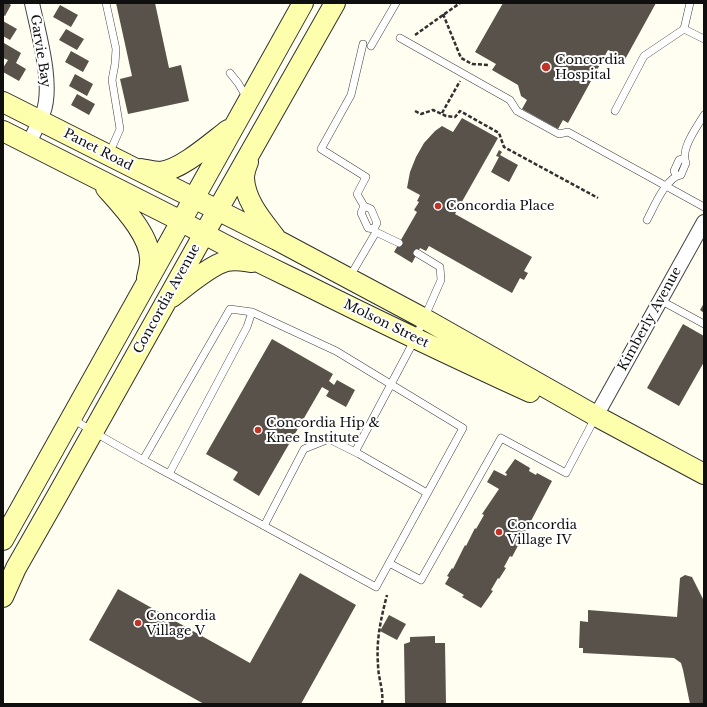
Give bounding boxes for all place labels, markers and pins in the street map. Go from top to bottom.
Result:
place label: Concordia Hospital [555,52,625,83]
marker: Concordia Hospital [540,61,552,73]
place label: Concordia Place [446,198,554,214]
marker: Concordia Place [433,201,443,211]
place label: Concordia Hip & Knee Institute [266,415,380,446]
marker: Concordia Hip & Knee Institute [253,425,263,435]
place label: Concordia Village IV [507,517,577,548]
marker: Concordia Village IV [494,527,504,537]
place label: Concordia Village V [146,608,216,639]
marker: Concordia Village V [133,618,143,628]

